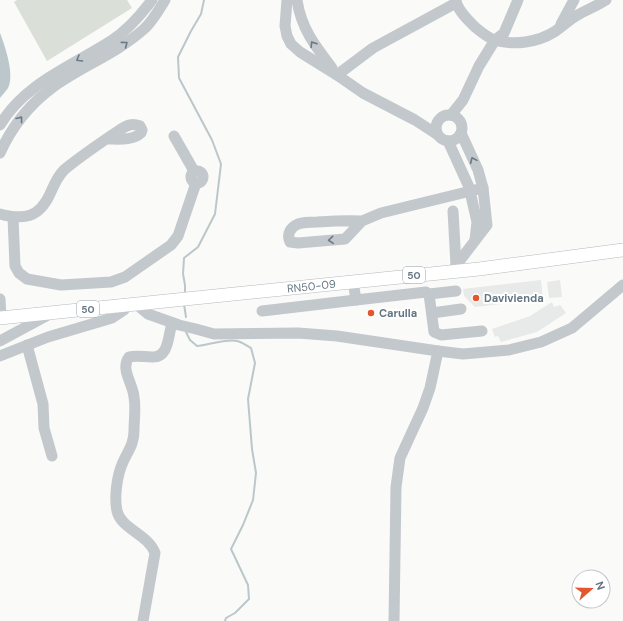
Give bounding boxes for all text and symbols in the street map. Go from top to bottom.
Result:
one-way arrow [311,41,318,48]
one-way arrow [120,42,127,49]
one-way arrow [76,55,83,62]
one-way arrow [15,117,22,124]
one-way arrow [470,157,478,164]
one-way arrow [328,235,334,244]
road number: 50 [403,267,425,283]
street label: RN50-09 [286,277,336,296]
place label: Davivienda [484,291,544,305]
marker: Davivienda [471,293,481,303]
road number: 50 [77,301,99,317]
place label: Carulla [379,306,417,320]
marker: Carulla [366,308,376,318]
north arrow [571,569,611,609]
text: N [592,579,608,592]

